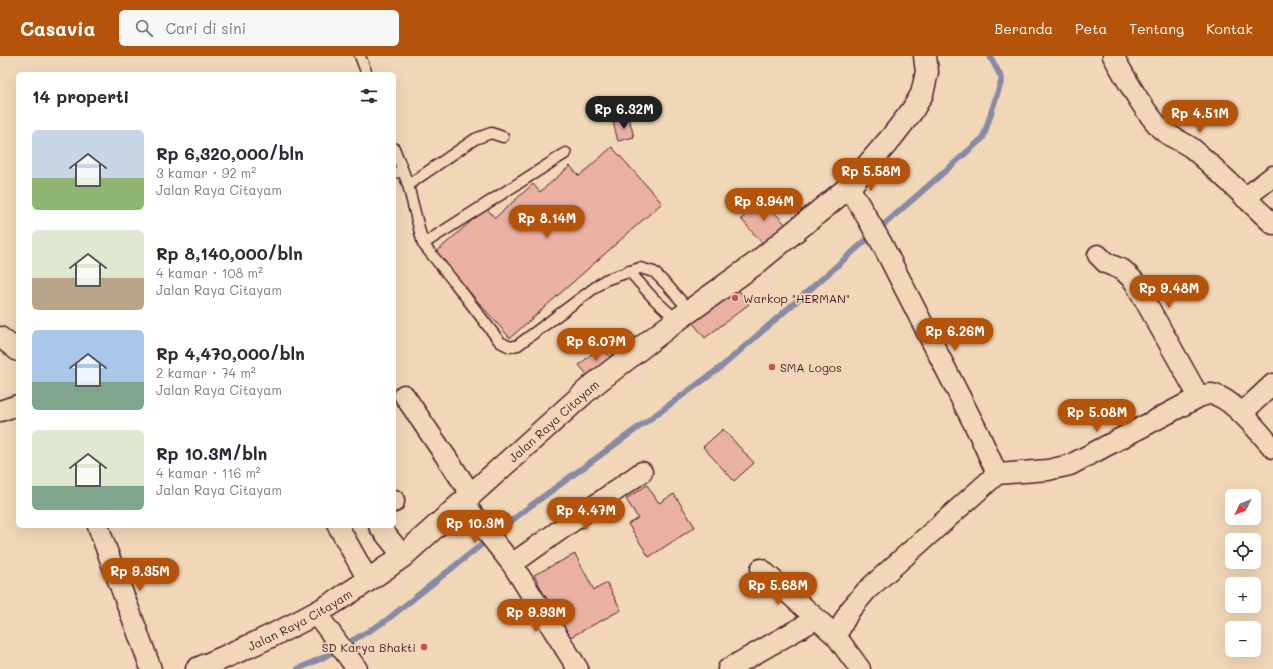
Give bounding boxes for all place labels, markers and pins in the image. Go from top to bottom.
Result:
pin: Rp 6.32M [583,96,665,130]
pin: Rp 4.51M [1159,100,1241,134]
pin: Rp 5.58M [830,158,912,192]
pin: Rp 3.94M [723,188,805,222]
pin: Rp 8.14M [506,205,588,239]
pin: Rp 9.48M [1128,275,1210,309]
place label: Warkop "HERMAN" [743,290,850,306]
marker: Warkop "HERMAN" [730,293,740,303]
pin: Rp 6.26M [914,318,996,352]
pin: Rp 6.07M [555,328,637,362]
place label: SMA Logos [780,359,842,375]
marker: SMA Logos [767,362,777,372]
pin: Rp 5.08M [1056,399,1138,433]
pin: Rp 4.47M [545,497,627,531]
pin: Rp 10.3M [434,510,516,544]
pin: Rp 9.35M [99,558,181,592]
pin: Rp 5.68M [737,572,819,606]
pin: Rp 9.93M [495,599,577,633]
place label: SD Karya Bhakti [322,639,416,655]
marker: SD Karya Bhakti [419,642,429,652]

